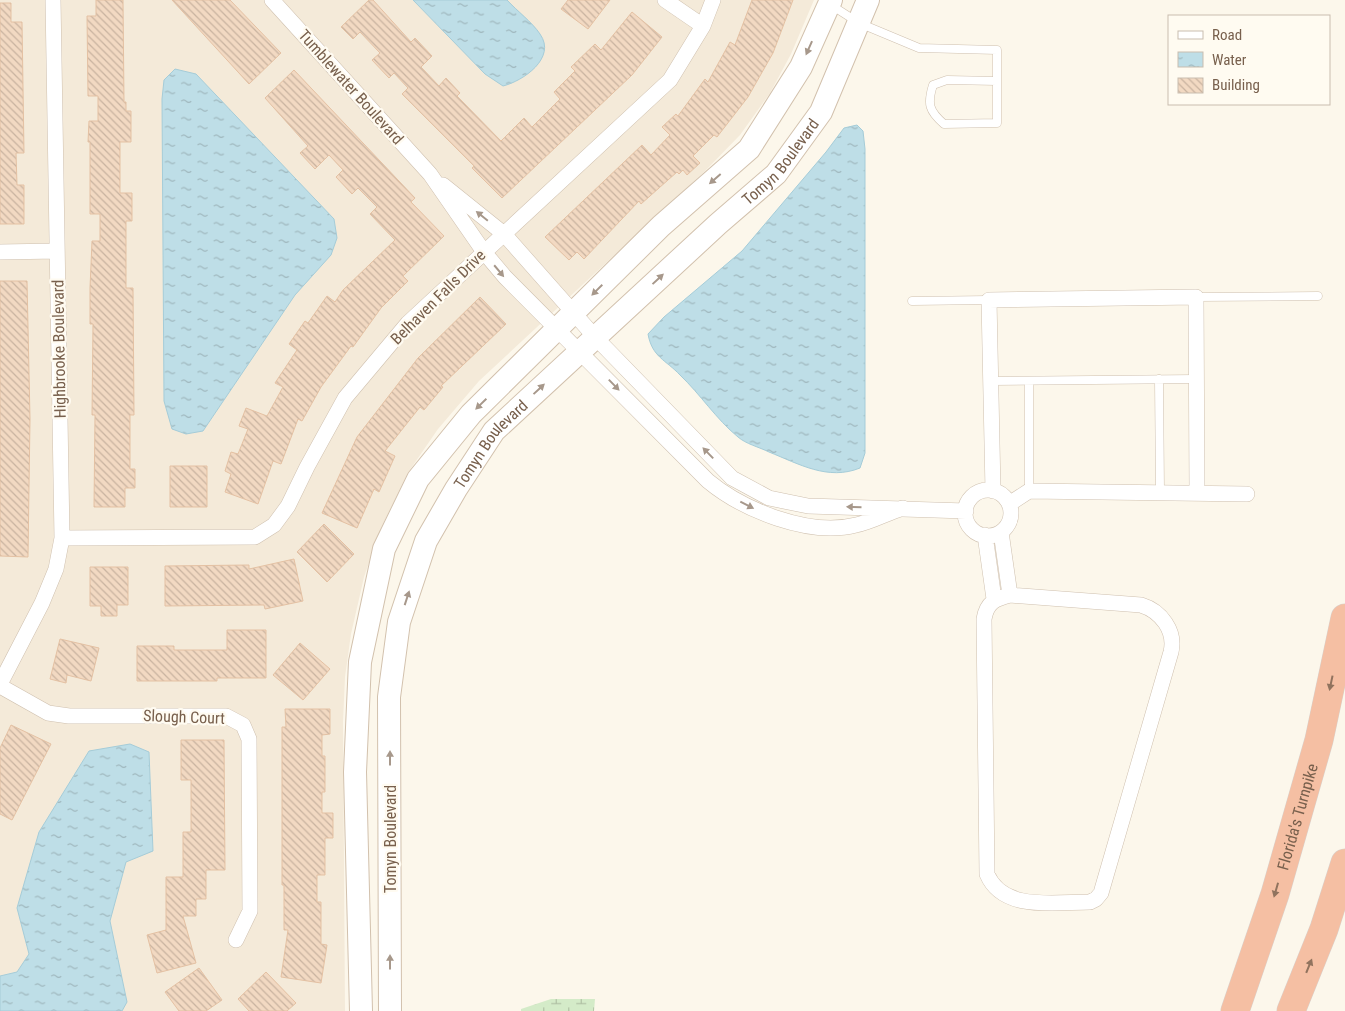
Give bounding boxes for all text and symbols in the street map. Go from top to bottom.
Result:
legend [1168,15,1330,105]
street label: Tumblewater Boulevard [294,26,408,148]
text: Road [1212,26,1242,44]
one-way arrow [805,41,813,55]
text: Water [1212,51,1247,69]
text: Building [1212,76,1260,94]
street label: Tomyn Boulevard [738,115,823,209]
one-way arrow [709,173,722,184]
one-way arrow [476,210,489,221]
street label: Belhaven Falls Drive [387,246,489,348]
one-way arrow [494,264,505,277]
one-way arrow [652,273,664,285]
street label: Highbrooke Boulevard [48,279,70,419]
one-way arrow [591,283,603,295]
one-way arrow [608,379,620,391]
one-way arrow [532,383,544,395]
street label: Tomyn Boulevard [450,396,531,492]
one-way arrow [475,398,487,410]
one-way arrow [702,447,714,459]
one-way arrow [740,501,754,509]
one-way arrow [846,503,862,511]
one-way arrow [404,590,412,605]
one-way arrow [1327,675,1335,690]
street label: Slough Court [143,706,226,728]
one-way arrow [386,750,394,766]
street label: Florida's Turnpike [1273,761,1321,872]
street label: Tomyn Boulevard [381,785,400,893]
one-way arrow [1272,883,1280,898]
one-way arrow [386,954,394,970]
one-way arrow [1306,959,1314,973]

